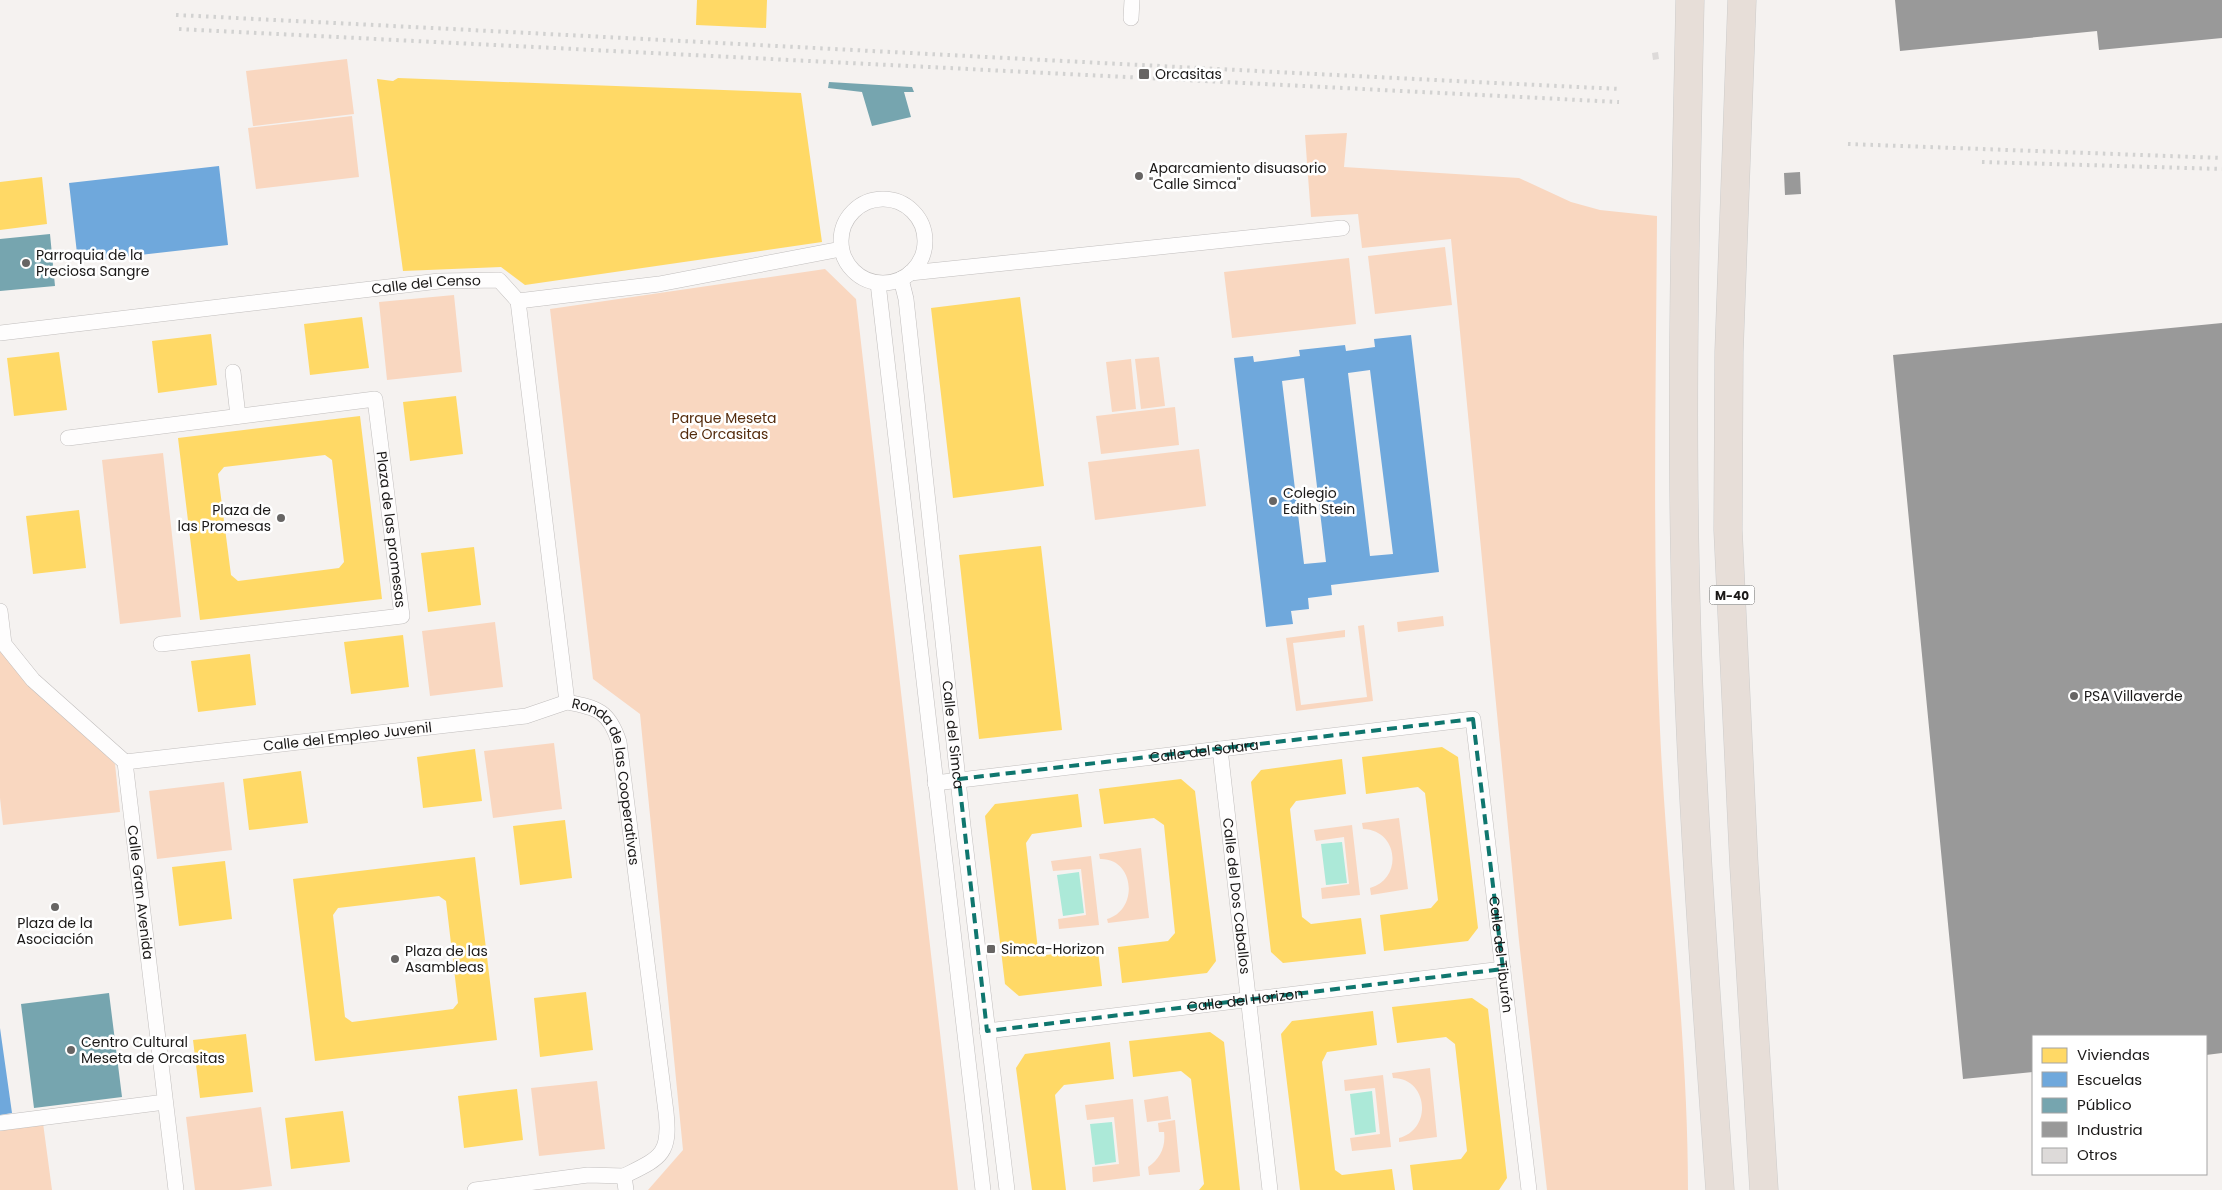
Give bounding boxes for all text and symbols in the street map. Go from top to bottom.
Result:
place label: Orcasitas [1155,64,1222,84]
marker: Orcasitas [1137,67,1151,81]
place label: Aparcamiento disuasorio "Calle Simca" [1149,158,1326,194]
marker: Aparcamiento disuasorio "Calle Simca" [1133,170,1145,182]
place label: Parroquia de la Preciosa Sangre [36,245,150,281]
marker: Parroquia de la Preciosa Sangre [20,257,32,269]
street label: Calle del Censo [370,270,481,299]
park label: Parque Meseta de Orcasitas [672,408,776,444]
street label: Plaza de las promesas [372,450,411,609]
place label: Colegio Edith Stein [1283,483,1355,519]
marker: Colegio Edith Stein [1267,495,1279,507]
place label: Plaza de las Promesas [178,500,271,536]
marker: Plaza de las Promesas [275,512,287,524]
road number: M-40 [1710,586,1754,604]
street label: Calle del Simca [937,680,969,790]
place label: PSA Villaverde [2084,686,2183,706]
marker: PSA Villaverde [2068,690,2080,702]
street label: Ronda de las Cooperativas [570,693,645,866]
street label: Calle del Empleo Juvenil [262,717,433,756]
street label: Calle del Solara [1148,735,1260,767]
street label: Calle del Dos Caballos [1218,817,1255,975]
street label: Calle Gran Avenida [123,824,158,961]
street label: Calle del Tiburón [1484,895,1518,1014]
marker: Plaza de la Asociación [49,901,61,913]
place label: Plaza de la Asociación [17,913,93,949]
place label: Simca-Horizon [1001,939,1104,959]
place label: Plaza de las Asambleas [405,941,488,977]
marker: Simca-Horizon [985,943,997,955]
marker: Plaza de las Asambleas [389,953,401,965]
street label: Calle del Horizon [1186,983,1304,1017]
place label: Centro Cultural Meseta de Orcasitas [81,1032,225,1068]
legend [2032,1035,2207,1175]
marker: Centro Cultural Meseta de Orcasitas [65,1044,77,1056]
text: Viviendas [2077,1044,2150,1065]
text: Escuelas [2077,1069,2142,1090]
text: Público [2077,1094,2132,1115]
text: Industria [2077,1119,2143,1140]
text: Otros [2077,1144,2117,1165]

